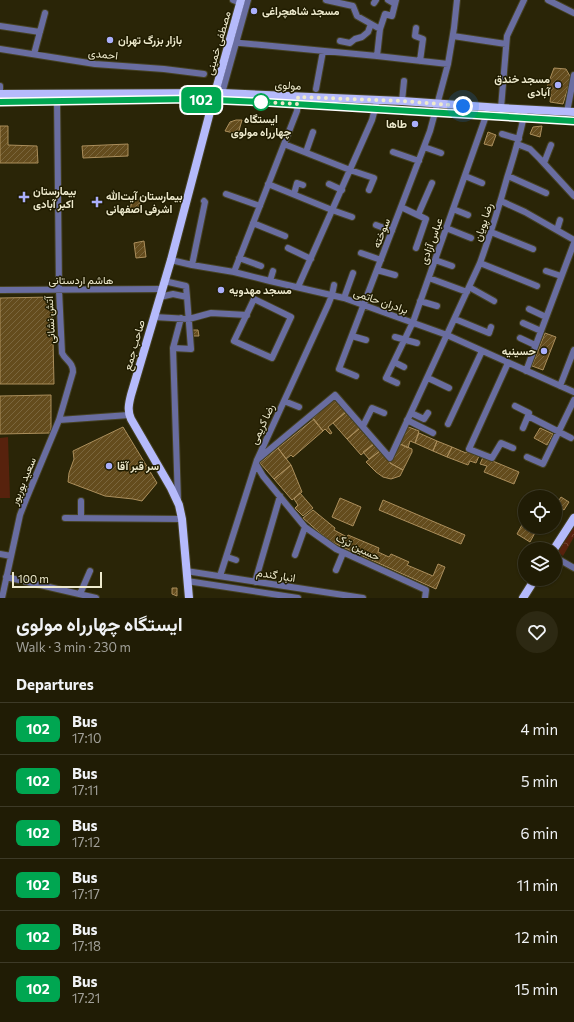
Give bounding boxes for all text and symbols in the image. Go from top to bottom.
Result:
place label: مسجد شاهچراغی [262,4,339,19]
marker: مسجد شاهچراغی [249,6,259,16]
street label: مصطفی خمینی [202,9,234,77]
place label: بازار بزرگ تهران [118,33,182,47]
marker: بازار بزرگ تهران [105,35,115,45]
street label: احمدی [87,45,119,63]
place label: مسجد خندق آبادی [494,72,551,99]
street label: مولوی [274,77,302,93]
marker: مسجد خندق آبادی [553,80,563,90]
line badge: 102 [178,87,224,113]
text: 102 [189,91,213,108]
marker: ایستگاه چهارراه مولوی [252,93,270,111]
your location [453,96,473,116]
place label: ایستگاه چهارراه مولوی [231,112,292,140]
place label: طاها [386,117,407,130]
marker: طاها [410,119,420,129]
place label: بیمارستان اکبر آبادی [33,184,76,211]
place label: بیمارستان آیت‌الله اشرفی اصفهانی [106,189,183,216]
marker: بیمارستان اکبر آبادی [18,191,30,203]
marker: بیمارستان آیت‌الله اشرفی اصفهانی [91,196,103,208]
street label: رضا پویان [470,201,497,243]
street label: عباس آزادی [416,215,446,266]
street label: سوخته [369,216,393,250]
street label: هاشم اردستانی [48,273,114,288]
place label: مسجد مهدویه [229,283,292,297]
marker: مسجد مهدویه [216,285,226,295]
street label: برادران حاتمی [352,285,410,317]
street label: آتش نشانی [42,294,58,344]
street label: صاحب جمع [120,318,149,372]
place label: حسینیه [502,344,537,358]
marker: حسینیه [539,346,549,356]
street label: رضا کریمی [247,401,278,447]
street label: سعید بوربور [7,455,39,508]
place label: سر قبر آقا [117,459,159,473]
marker: سر قبر آقا [104,461,114,471]
map controls [518,490,562,586]
button: locate [518,490,562,534]
street label: حسین ترک [334,530,382,564]
button: layers [518,542,562,586]
street label: انبار گندم [255,565,296,586]
scale bar [12,570,102,589]
text: 100 m [18,572,49,585]
button: heart [516,611,558,653]
text: ایستگاه چهارراه مولوی [16,612,183,635]
text: Walk · 3 min · 230 m [16,639,131,655]
text: Departures [16,675,94,693]
text: Bus [72,712,97,730]
text: 102 [26,720,50,737]
text: 4 min [521,720,558,738]
text: 17:10 [72,730,102,746]
text: Bus [72,764,97,782]
text: 102 [26,772,50,789]
text: 5 min [521,772,558,790]
text: 17:11 [72,782,99,798]
text: Bus [72,816,97,834]
text: 102 [26,824,50,841]
text: 6 min [520,824,558,842]
text: 17:12 [72,834,100,850]
text: Bus [72,868,97,886]
text: 102 [26,876,50,893]
text: 11 min [517,876,558,894]
text: 17:17 [72,886,100,902]
text: Bus [72,920,97,938]
text: 102 [26,928,50,945]
text: 12 min [515,928,558,946]
text: 17:18 [72,938,101,954]
text: Bus [72,972,97,990]
text: 102 [26,980,50,997]
text: 15 min [515,980,558,998]
text: 17:21 [72,990,100,1006]

